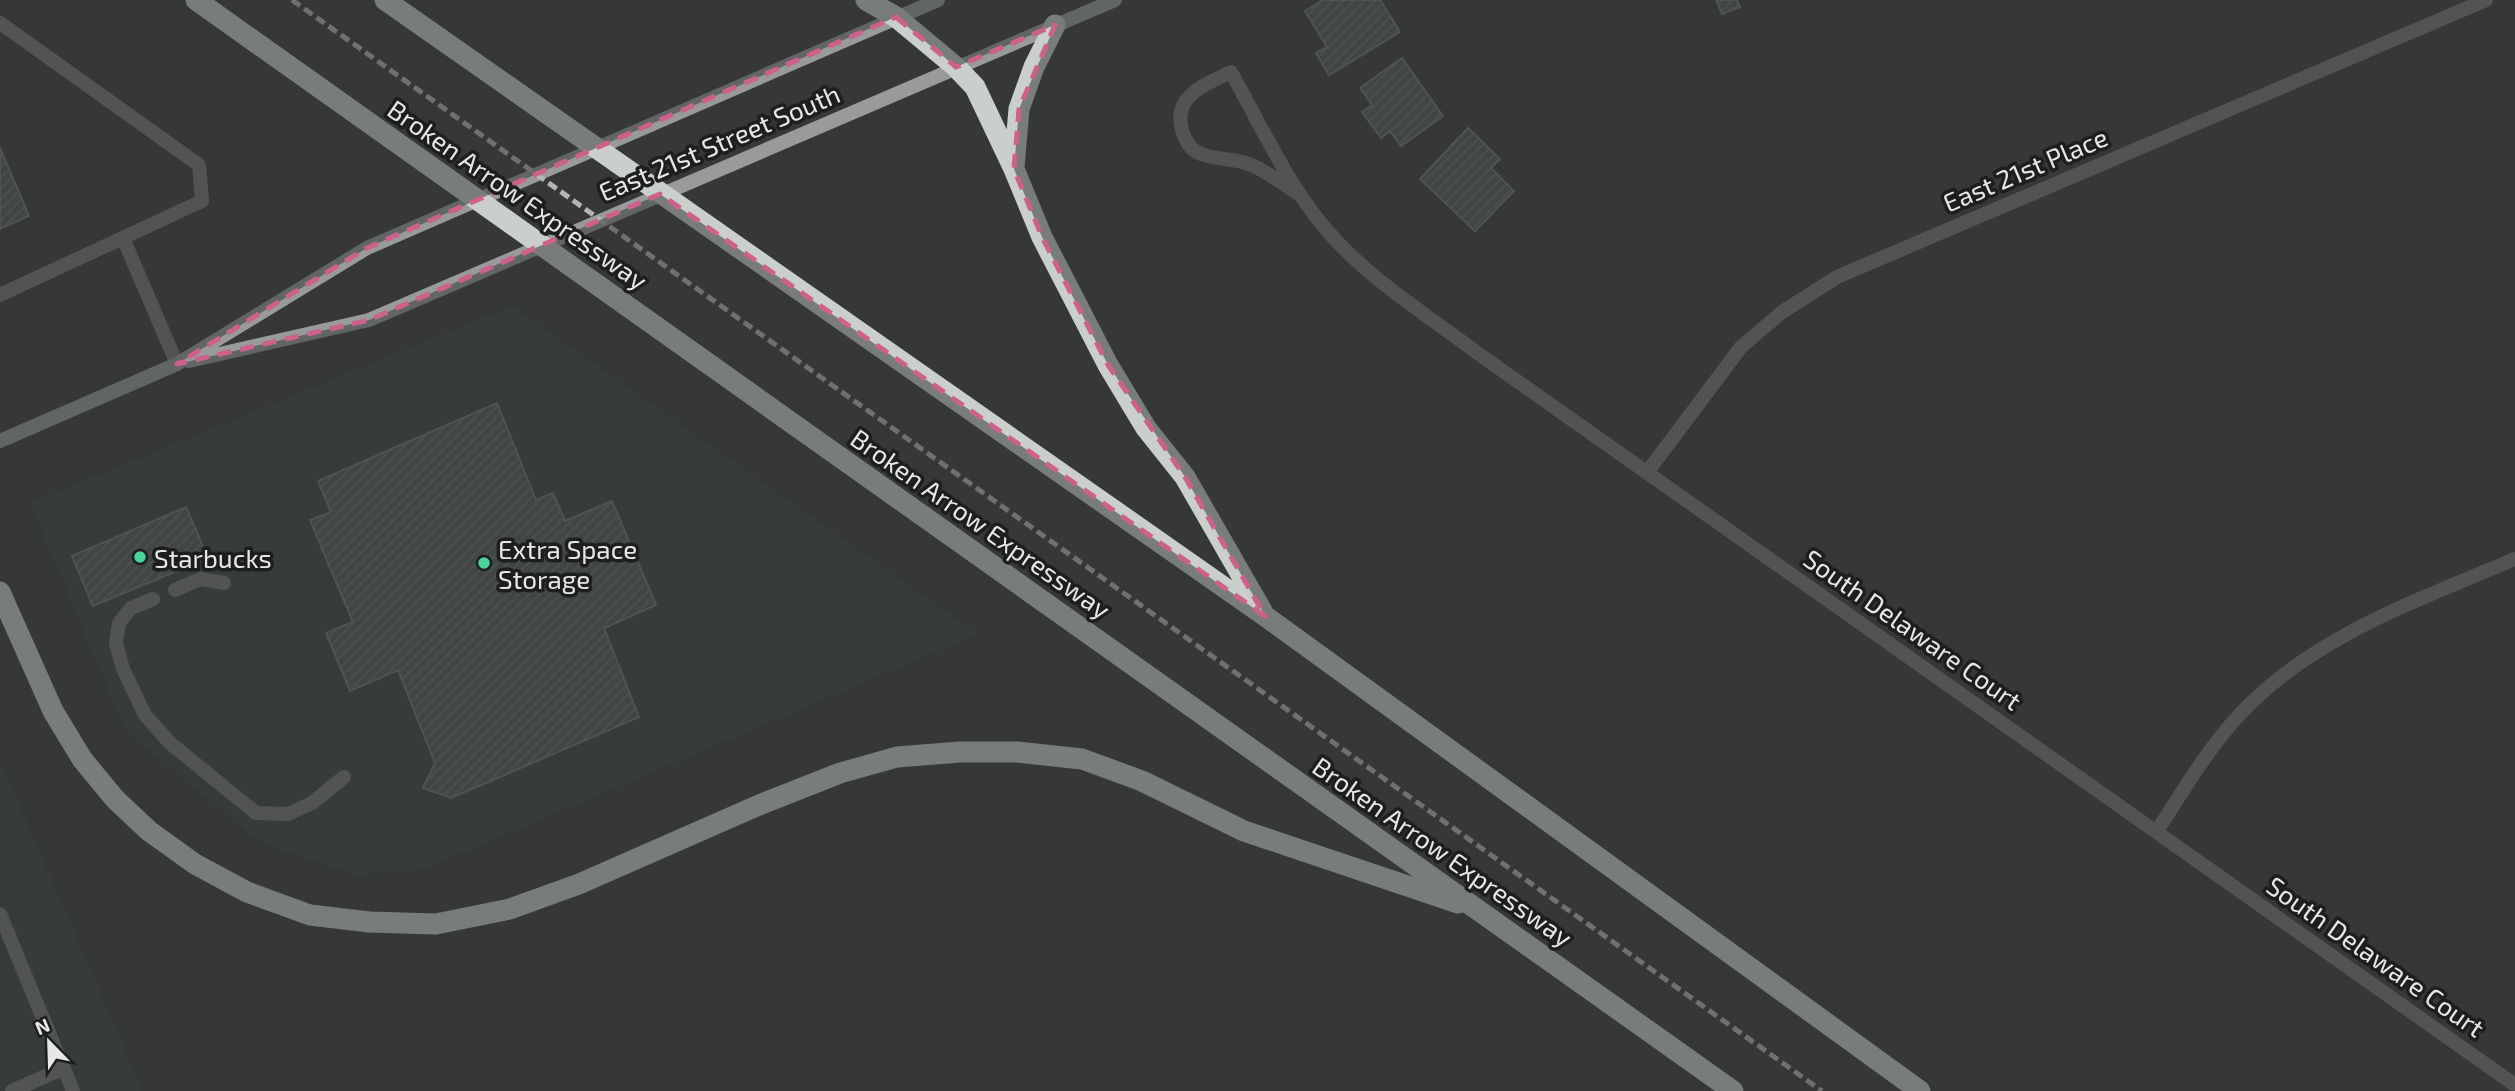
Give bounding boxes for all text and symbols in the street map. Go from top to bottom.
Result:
street label: East 21st Street South [594,77,844,207]
street label: Broken Arrow Expressway [382,93,654,296]
street label: East 21st Place [1938,120,2112,218]
street label: Broken Arrow Expressway [845,422,1117,625]
place label: Extra Space Storage [498,533,637,594]
place label: Starbucks [154,542,272,573]
street label: South Delaware Court [1798,542,2028,716]
marker: Starbucks [132,549,148,565]
marker: Extra Space Storage [476,555,492,571]
street label: Broken Arrow Expressway [1307,750,1579,953]
street label: South Delaware Court [2261,869,2491,1043]
north arrow [14,1007,84,1077]
text: N [31,1013,53,1039]

